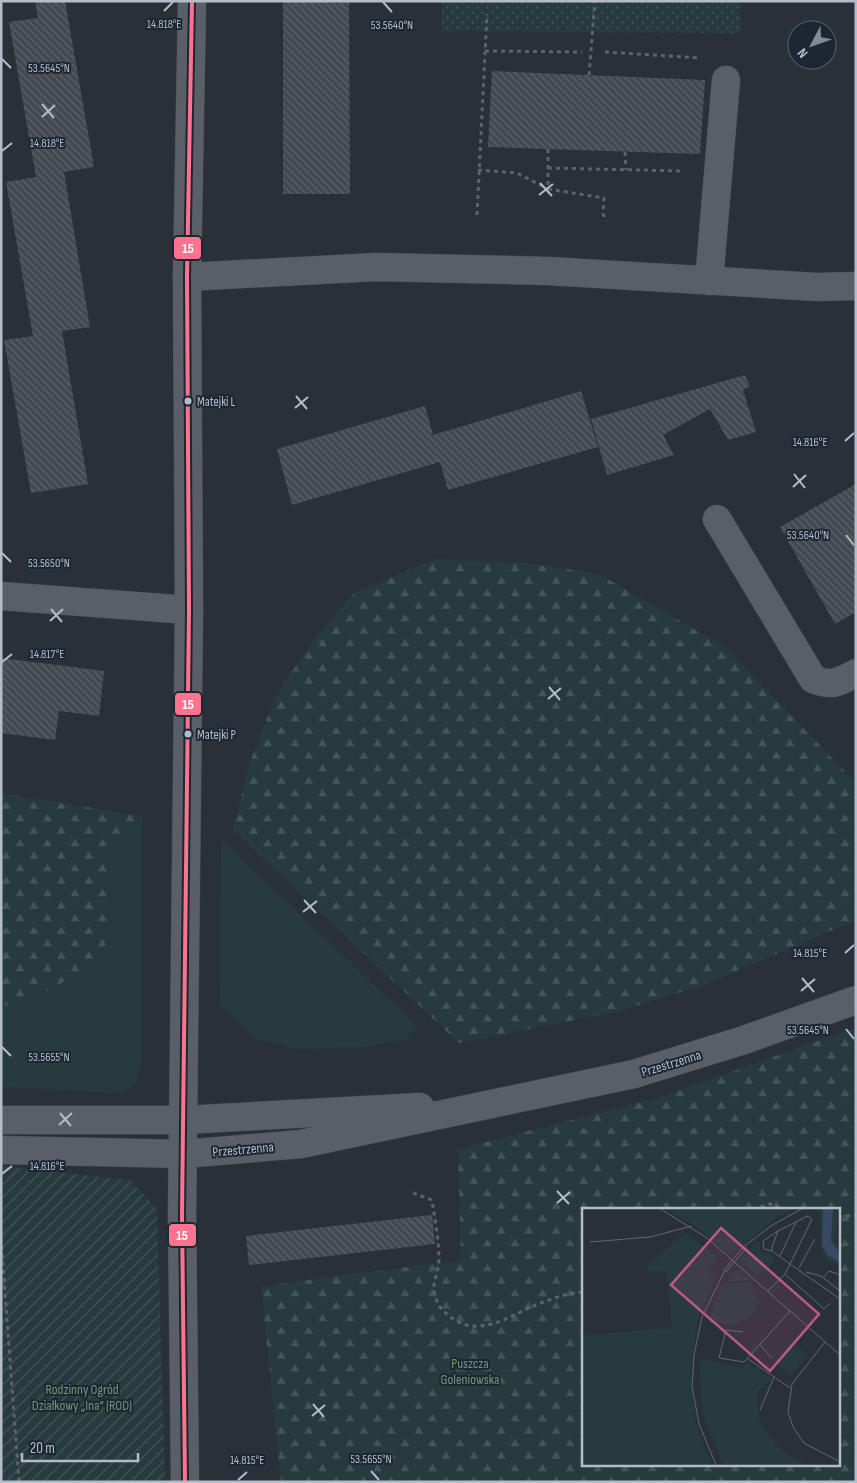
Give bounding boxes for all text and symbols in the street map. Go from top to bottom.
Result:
text: 14.818°E [147,17,181,32]
text: 53.5640°N [371,18,413,33]
north arrow [787,20,837,70]
text: N [794,45,811,62]
text: 53.5645°N [28,61,70,76]
text: 14.818°E [30,136,64,151]
line badge: 15 [173,236,202,260]
text: 15 [182,240,194,257]
place label: Matejki L [197,394,236,410]
marker: Matejki L [183,396,193,406]
text: 14.816°E [793,435,827,450]
text: 53.5640°N [787,528,829,543]
text: 53.5650°N [28,556,70,571]
text: 14.817°E [30,647,64,662]
line badge: 15 [174,692,202,716]
text: 15 [182,696,194,713]
place label: Matejki P [197,727,237,743]
marker: Matejki P [183,729,193,739]
text: 14.815°E [793,946,827,961]
text: 53.5645°N [787,1023,829,1038]
street label: Przestrzenna [639,1046,703,1081]
text: 53.5655°N [28,1050,70,1065]
street label: Przestrzenna [212,1138,274,1161]
text: 14.816°E [30,1159,64,1174]
inset map [582,1208,840,1466]
line badge: 15 [168,1223,197,1247]
text: 15 [176,1227,188,1244]
park label: Puszcza Goleniowska [440,1355,500,1388]
park label: Rodzinny Ogród Działkowy „Ina“ (ROD) [32,1381,132,1414]
scale bar [22,1430,139,1462]
text: 20 m [30,1439,55,1458]
text: 53.5655°N [350,1452,392,1467]
text: 14.815°E [230,1453,264,1468]

